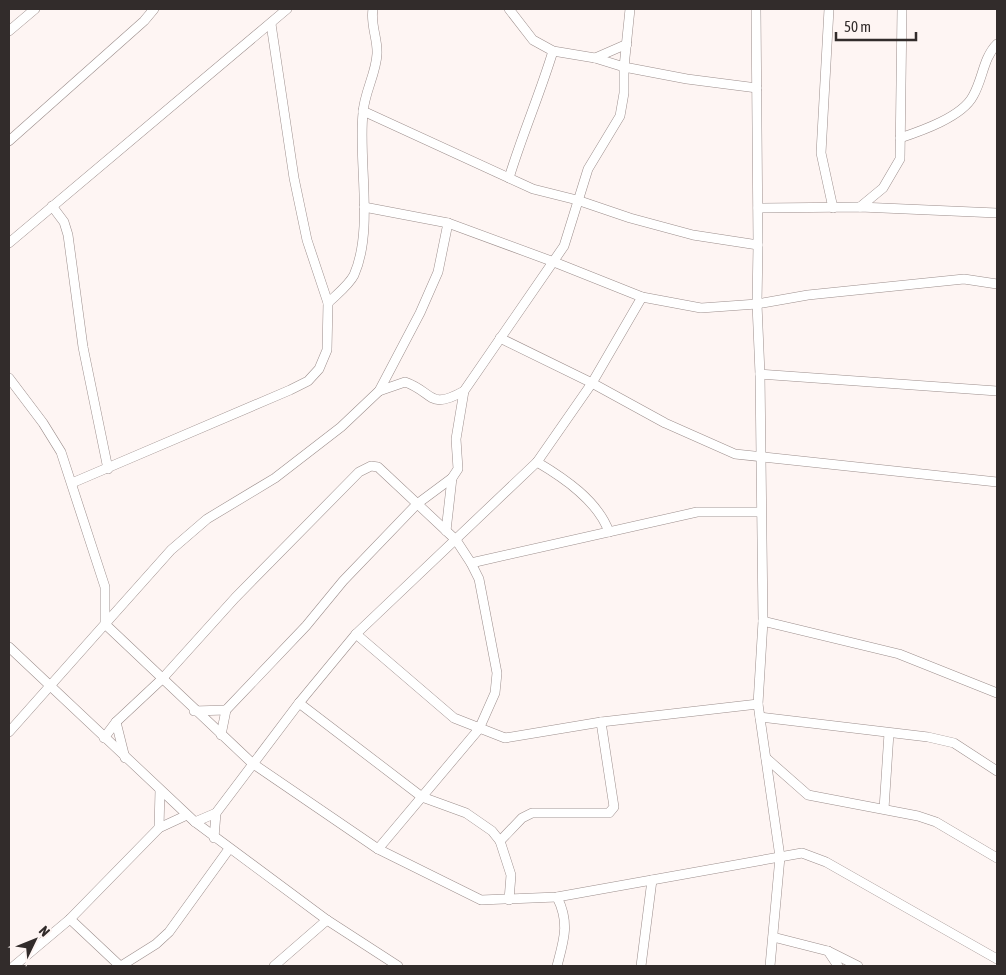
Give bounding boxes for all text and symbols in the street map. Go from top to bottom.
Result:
scale bar [836,10,916,42]
text: 50 m [844,18,871,35]
north arrow [10,915,60,965]
text: N [36,923,53,940]

